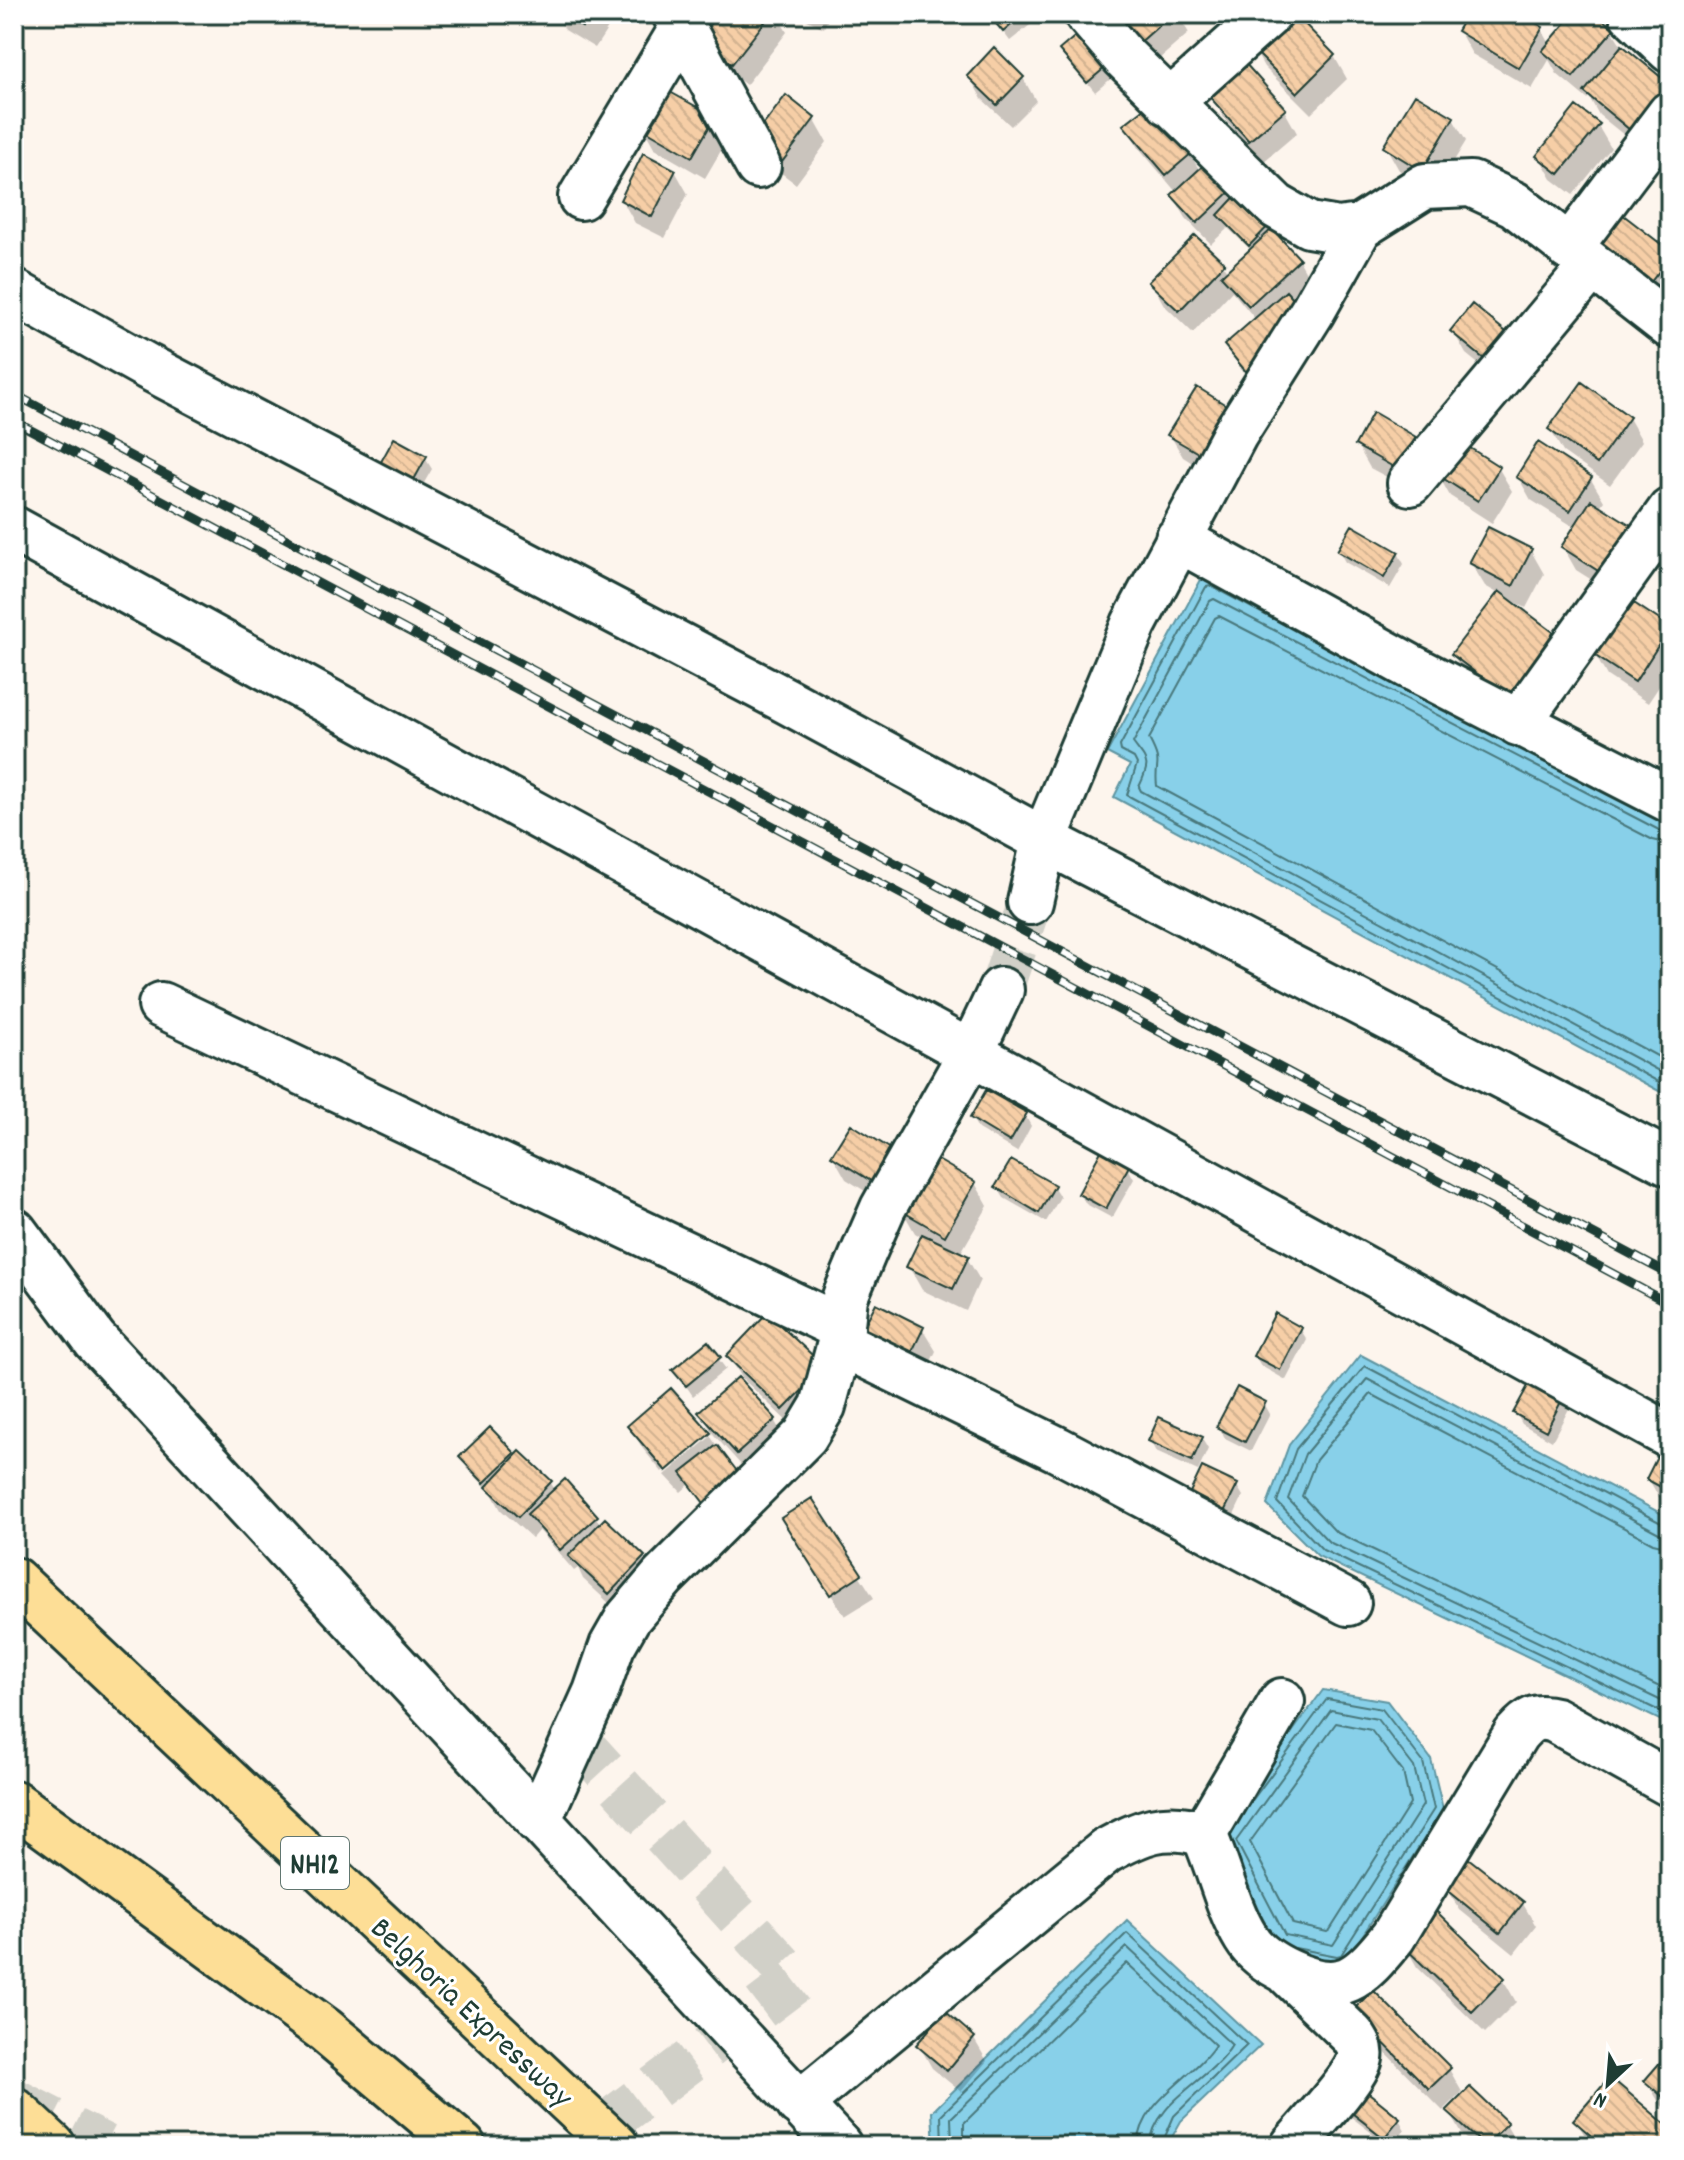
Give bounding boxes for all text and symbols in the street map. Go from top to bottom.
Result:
road number: NH12 [281,1837,349,1889]
street label: Belghoria Expressway [358,1908,582,2122]
north arrow [1568,2044,1648,2124]
text: N [1589,2082,1612,2115]

